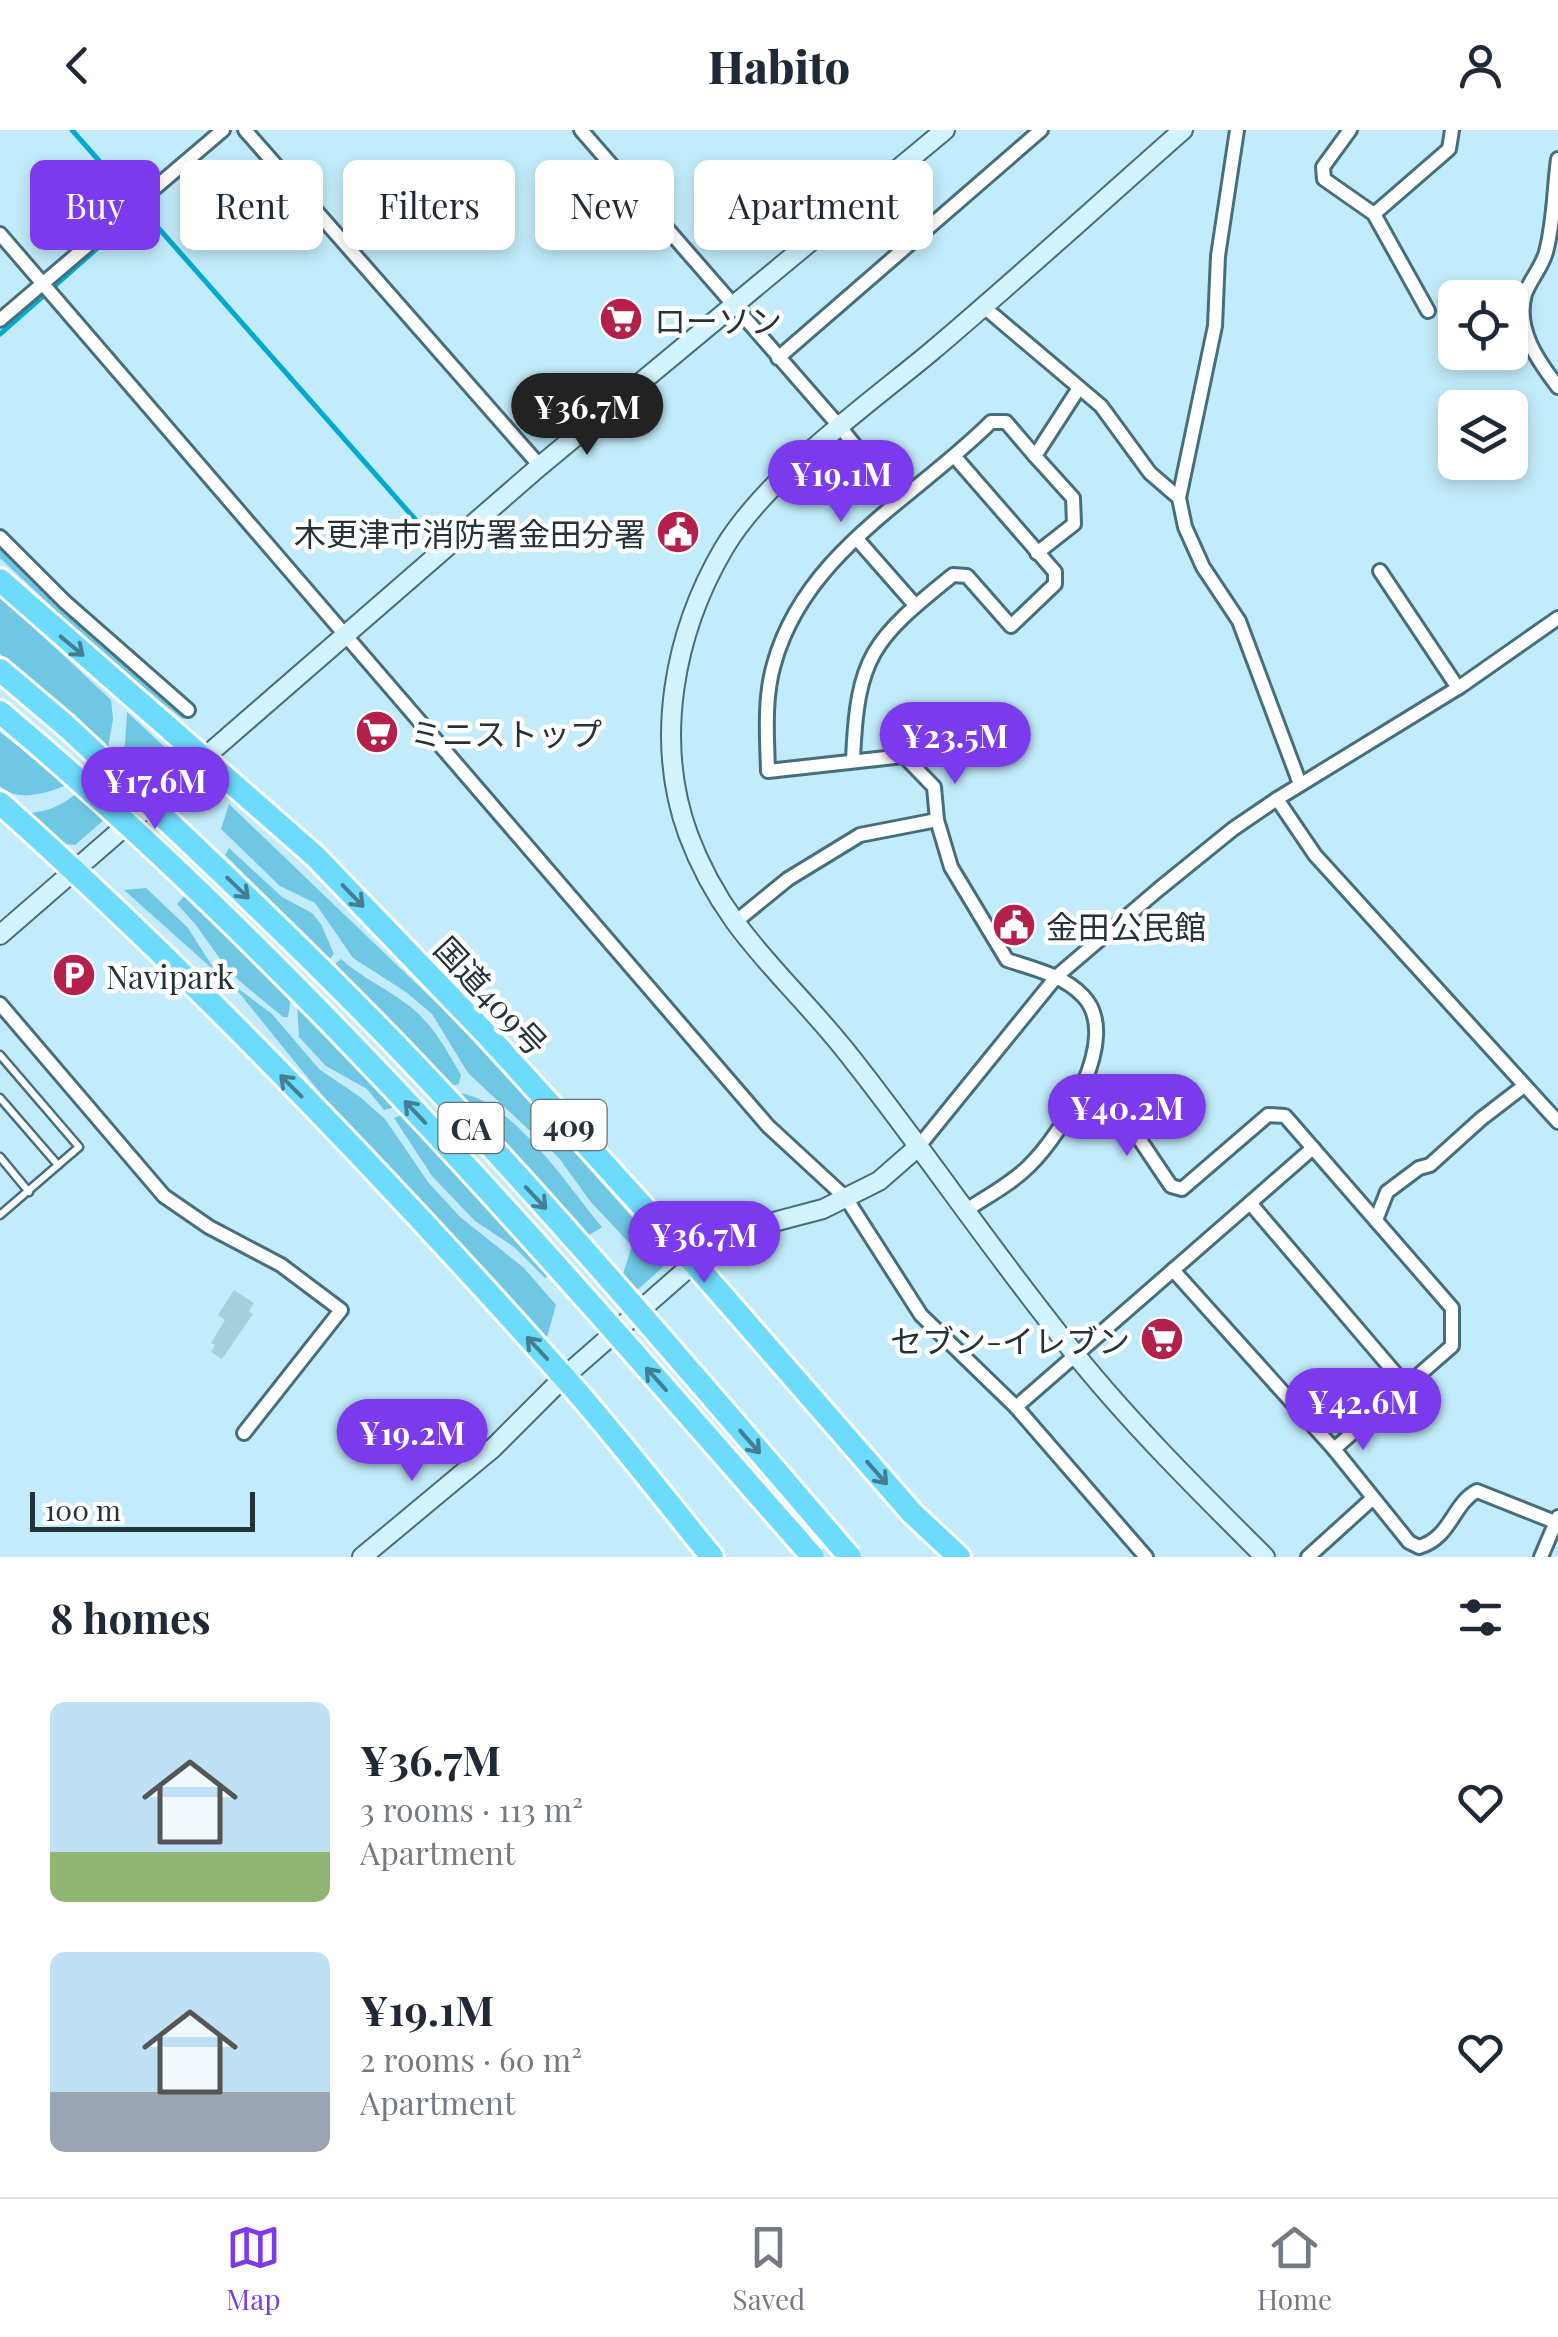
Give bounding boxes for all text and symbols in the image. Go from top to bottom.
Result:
text: Habito [708,35,850,95]
icon: back [50,38,105,93]
icon: person [1453,38,1508,93]
chip: Buy [30,160,160,250]
chip: Rent [180,160,323,250]
chip: Filters [343,160,515,250]
chip: New [535,160,674,250]
chip: Apartment [694,160,933,250]
map controls [1438,280,1528,480]
button: locate [1438,280,1528,370]
supermarket icon: ローソン [598,296,644,342]
place label: ローソン [654,298,782,341]
pin: ¥36.7M [506,373,668,458]
text: ¥36.7M [533,384,641,427]
button: layers [1438,390,1528,480]
pin: ¥19.1M [760,440,922,525]
text: ¥19.1M [790,451,892,494]
public building icon: 木更津市消防署金田分署 [655,509,701,555]
place label: 木更津市消防署金田分署 [294,511,646,554]
one-way arrow [59,634,85,656]
pin: ¥23.5M [874,702,1036,787]
supermarket icon: ミニストップ [354,709,400,755]
place label: ミニストップ [410,711,602,754]
text: ¥23.5M [902,713,1008,756]
pin: ¥17.6M [74,747,236,832]
text: ¥17.6M [103,758,207,801]
one-way arrow [225,876,250,899]
one-way arrow [341,883,365,907]
public building icon: 金田公民館 [991,902,1037,948]
place label: 金田公民館 [1046,904,1206,947]
street label: 国道409号 [426,926,558,1064]
parking icon: Navipark [51,952,97,998]
place label: Navipark [106,954,235,997]
one-way arrow [279,1074,303,1098]
pin: ¥40.2M [1046,1074,1208,1159]
text: ¥40.2M [1070,1085,1184,1128]
one-way arrow [403,1100,427,1124]
road number: 409 [532,1100,606,1150]
road number: CA [438,1103,504,1153]
one-way arrow [524,1185,547,1210]
pin: ¥36.7M [623,1201,785,1286]
text: ¥36.7M [650,1212,758,1255]
supermarket icon: セブン-イレブン [1139,1316,1185,1362]
place label: セブン-イレブン [890,1318,1130,1361]
one-way arrow [526,1336,549,1361]
one-way arrow [645,1367,668,1392]
pin: ¥42.6M [1282,1368,1444,1453]
text: ¥42.6M [1307,1379,1419,1422]
pin: ¥19.2M [331,1399,493,1484]
text: ¥19.2M [359,1410,465,1453]
one-way arrow [739,1429,762,1454]
one-way arrow [866,1460,889,1485]
scale bar [30,1487,255,1532]
text: 100 m [45,1491,121,1528]
text: 8 homes [50,1589,211,1645]
icon: filters [1453,1590,1508,1645]
text: ¥36.7M [360,1731,501,1787]
icon: home [130,1742,250,1862]
icon: heart [1453,1775,1508,1830]
text: 3 rooms · 113 m² [360,1787,583,1830]
text: Apartment [360,1830,515,1873]
text: ¥19.1M [360,1981,494,2037]
icon: home [130,1992,250,2112]
icon: heart [1453,2025,1508,2080]
text: 2 rooms · 60 m² [360,2037,582,2080]
text: Apartment [360,2080,515,2123]
tab: Map [226,2220,281,2317]
tab: Saved [733,2220,805,2317]
tab: Home [1257,2220,1332,2317]

